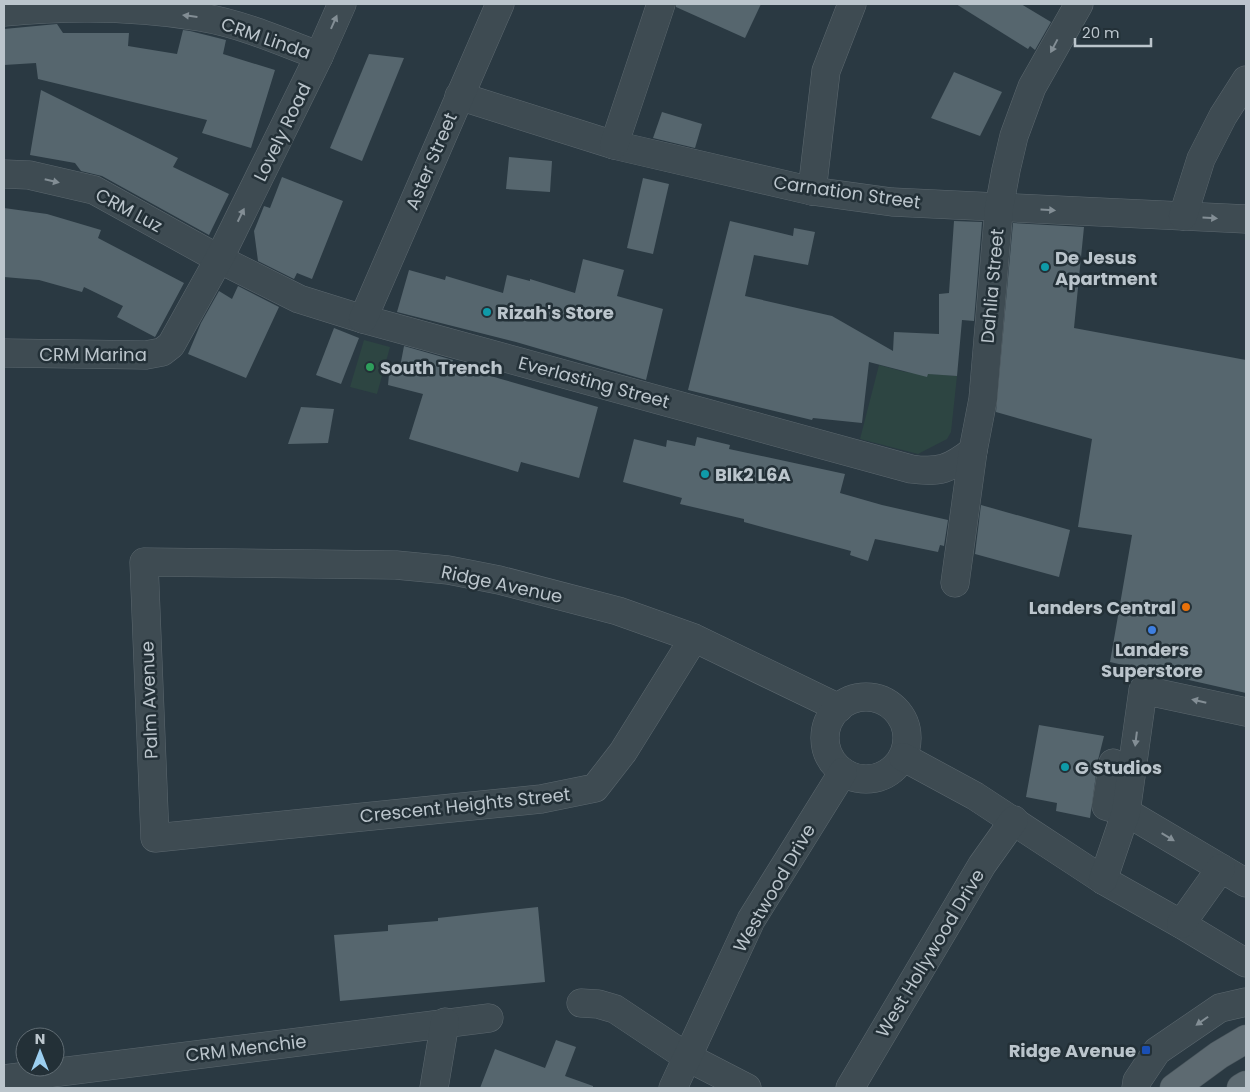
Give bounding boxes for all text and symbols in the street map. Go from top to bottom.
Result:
one-way arrow [181,11,197,19]
street label: CRM Linda [218,11,314,65]
one-way arrow [331,15,339,29]
scale bar [1075,15,1151,47]
text: 20 m [1082,22,1120,43]
one-way arrow [1050,39,1058,53]
street label: Lovely Road [247,79,317,185]
street label: Aster Street [399,108,463,214]
street label: Carnation Street [772,169,922,215]
one-way arrow [44,177,59,185]
street label: CRM Luz [91,182,167,238]
one-way arrow [1040,206,1056,214]
one-way arrow [237,208,245,222]
one-way arrow [1202,214,1218,222]
street label: Dahlia Street [975,228,1009,344]
place label: De Jesus Apartment [1055,245,1157,291]
marker: De Jesus Apartment [1039,261,1051,273]
place label: Rizah's Store [497,300,614,325]
marker: Rizah's Store [481,306,493,318]
street label: CRM Marina [39,342,147,367]
street label: Everlasting Street [516,350,672,414]
place label: South Trench [380,355,503,380]
marker: South Trench [364,361,376,373]
place label: Blk2 L6A [715,462,791,487]
marker: Blk2 L6A [699,468,711,480]
street label: Ridge Avenue [439,559,565,609]
place label: Landers Central [1029,595,1176,620]
marker: Landers Central [1180,601,1192,613]
marker: Landers Superstore [1146,624,1158,636]
place label: Landers Superstore [1101,637,1203,683]
street label: Palm Avenue [134,641,164,759]
one-way arrow [1191,697,1206,705]
one-way arrow [1132,731,1140,747]
place label: G Studios [1075,755,1162,780]
marker: G Studios [1059,761,1071,773]
street label: Crescent Heights Street [359,782,571,828]
street label: Westwood Drive [727,819,821,957]
one-way arrow [1162,832,1175,841]
street label: West Hollywood Drive [870,864,990,1042]
one-way arrow [1195,1016,1209,1026]
north arrow [15,1027,65,1077]
street label: CRM Menchie [184,1028,308,1068]
text: N [35,1029,45,1049]
place label: Ridge Avenue [1009,1038,1136,1063]
marker: Ridge Avenue [1140,1044,1152,1056]

